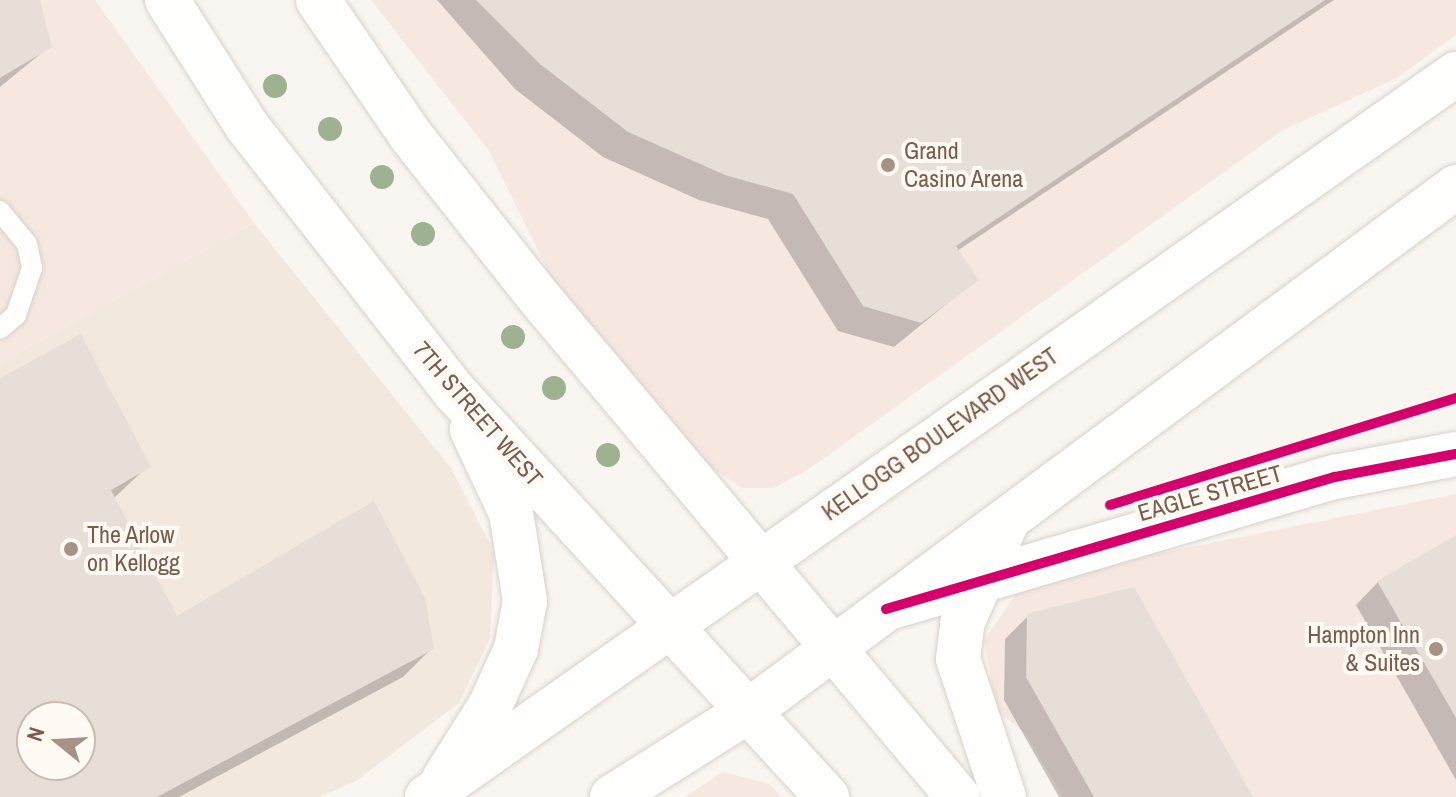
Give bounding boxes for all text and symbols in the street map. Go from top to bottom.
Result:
place label: Grand Casino Arena [904,137,1024,193]
marker: Grand Casino Arena [879,156,897,174]
street label: 7TH STREET WEST [407,336,549,492]
street label: KELLOGG BOULEVARD WEST [816,341,1064,527]
street label: EAGLE STREET [1135,459,1285,527]
place label: The Arlow on Kellogg [87,521,180,577]
marker: The Arlow on Kellogg [62,540,80,558]
place label: Hampton Inn & Suites [1307,621,1420,677]
marker: Hampton Inn & Suites [1427,640,1445,658]
north arrow [16,701,96,781]
text: N [19,723,51,745]

